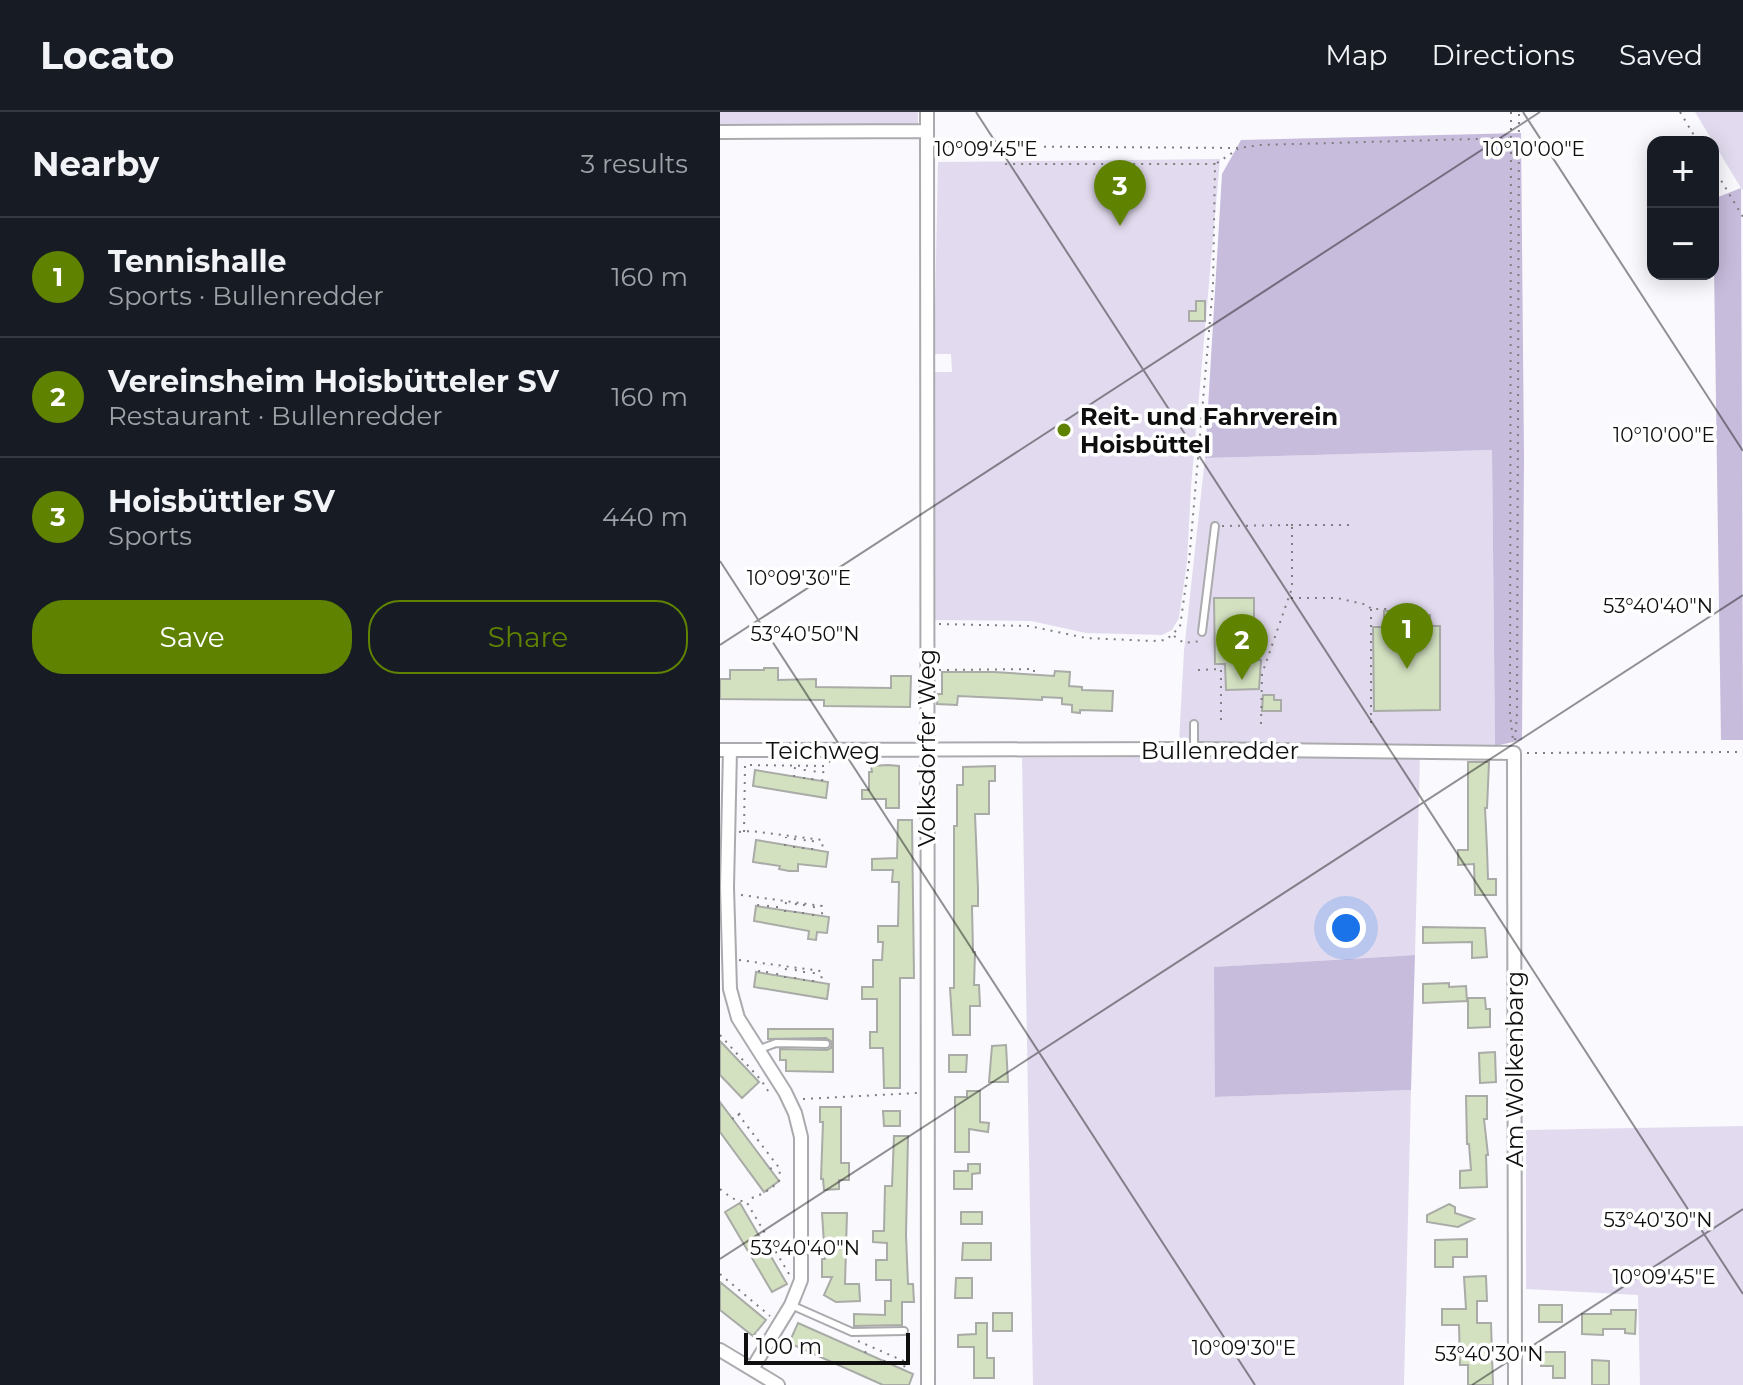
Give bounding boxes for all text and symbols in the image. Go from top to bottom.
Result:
text: Locato [40,32,174,79]
text: Map [1325,38,1387,72]
text: Directions [1431,38,1575,72]
text: Saved [1619,38,1703,72]
map controls [1647,136,1719,280]
button: + [1647,136,1719,208]
text: 10°09'45"E [934,137,1038,161]
text: 10°10'00"E [1483,137,1585,161]
text: Nearby [32,143,159,185]
text: 3 results [581,148,688,180]
pin: 3 [1094,160,1146,226]
button: − [1647,208,1719,280]
text: Tennishalle [108,243,286,280]
text: 1 [53,261,63,293]
text: 160 m [611,261,688,293]
text: Sports · Bullenredder [108,280,384,312]
text: Vereinsheim Hoisbütteler SV [108,363,559,400]
text: 2 [50,381,66,413]
text: 160 m [611,381,688,413]
text: Restaurant · Bullenredder [108,400,443,432]
place label: Reit- und Fahrverein Hoisbüttel [1080,402,1338,459]
marker: Reit- und Fahrverein Hoisbüttel [1055,421,1073,439]
text: 10°10'00"E [1613,423,1715,447]
text: Hoisbüttler SV [108,483,335,520]
text: 3 [50,501,66,533]
text: 440 m [602,501,688,533]
text: Sports [108,520,192,552]
text: 10°09'30"E [747,566,851,590]
text: 53°40'40"N [1603,594,1713,618]
button: Save [32,600,352,674]
button: Share [368,600,688,674]
pin: 1 [1381,603,1433,669]
pin: 2 [1216,614,1268,680]
text: 53°40'50"N [750,622,860,646]
street label: Volksdorfer Weg [912,649,941,847]
street label: Teichweg [766,736,880,765]
street label: Bullenredder [1141,736,1299,765]
your location [1326,908,1366,948]
street label: Am Wolkenbarg [1500,971,1529,1167]
text: 53°40'30"N [1603,1208,1713,1232]
text: 53°40'40"N [750,1236,860,1260]
text: 10°09'45"E [1612,1265,1716,1289]
scale bar [744,1329,910,1365]
text: 100 m [756,1333,822,1360]
text: 10°09'30"E [1192,1336,1296,1360]
text: 53°40'30"N [1434,1342,1544,1366]

